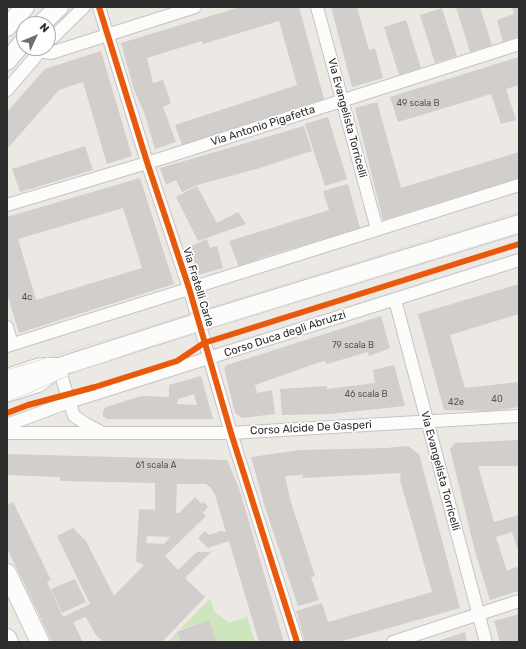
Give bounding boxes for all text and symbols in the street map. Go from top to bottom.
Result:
north arrow [16,16,56,56]
text: N [37,21,52,35]
street label: Via Evangelista Torricelli [325,57,369,179]
house number: 49 scala B [397,98,439,108]
street label: Via Antonio Pigafetta [209,103,317,149]
street label: Via Fratelli Carle [180,246,216,328]
house number: 4c [22,292,32,302]
street label: Corso Duca degli Abruzzi [222,308,348,360]
house number: 79 scala B [332,340,374,350]
house number: 46 scala B [344,389,388,399]
house number: 40 [491,394,503,404]
house number: 42e [448,397,464,407]
street label: Via Evangelista Torricelli [418,410,462,532]
street label: Corso Alcide De Gasperi [250,418,372,438]
house number: 61 scala A [135,460,177,470]

